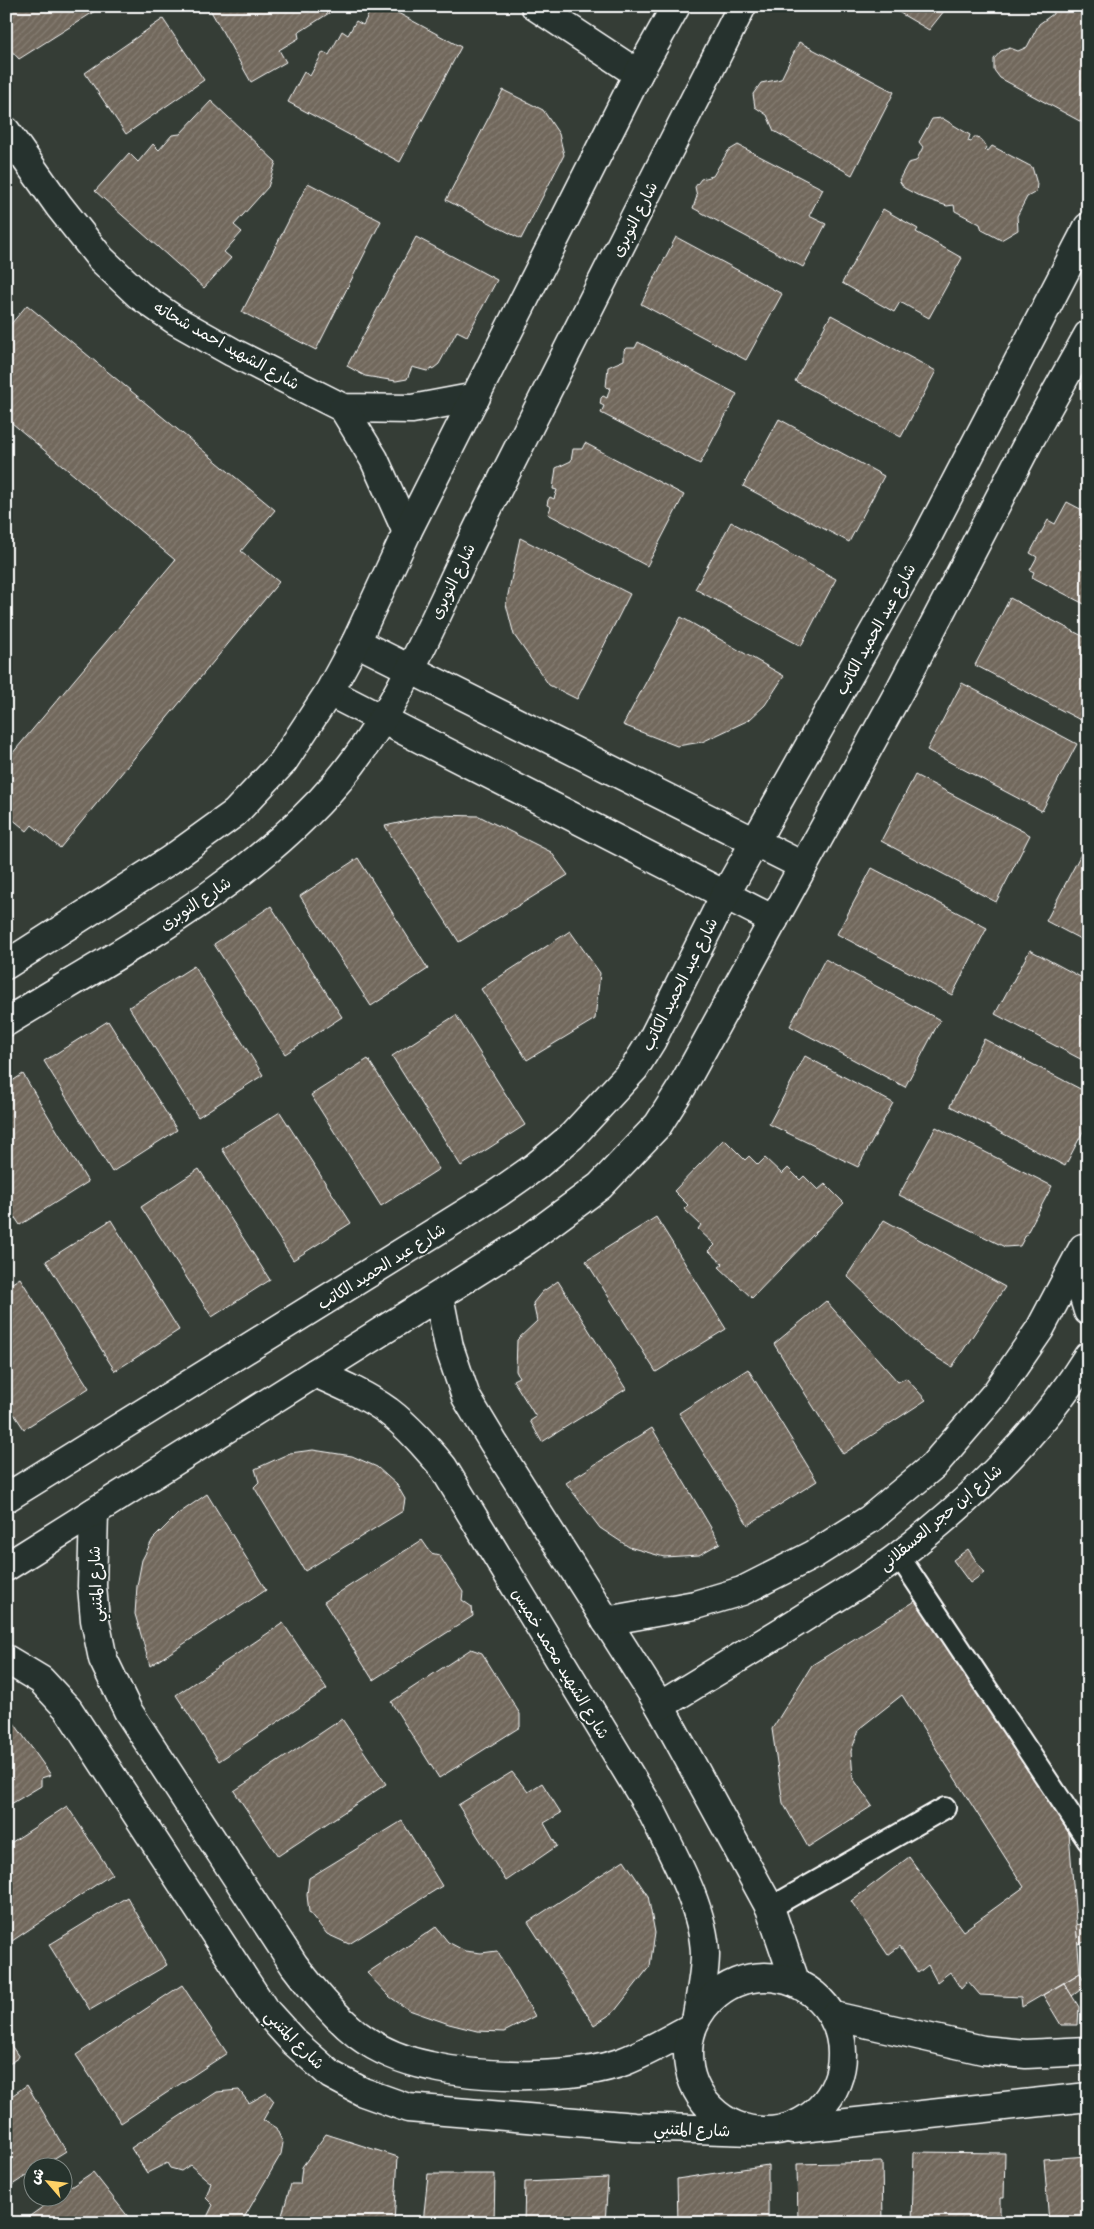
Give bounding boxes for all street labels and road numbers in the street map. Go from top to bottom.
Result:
street label: شارع النوبرى [607,178,663,261]
street label: شارع الشهيد احمد شحاته [150,297,303,395]
street label: شارع النوبرى [426,540,481,623]
street label: شارع عبد الحميد الكاتب [831,560,921,699]
street label: شارع النوبرى [156,873,236,936]
street label: شارع عبد الحميد الكاتب [638,914,723,1055]
street label: شارع عبد الحميد الكاتب [314,1219,450,1315]
street label: شارع ابن حجر العسقلانى [875,1460,1007,1576]
street label: شارع المتنبي [85,1545,111,1623]
street label: شارع الشهيد محمد خميس [506,1584,613,1743]
street label: شارع المتنبي [257,2006,328,2077]
street label: شارع المتنبي [653,2119,731,2145]

